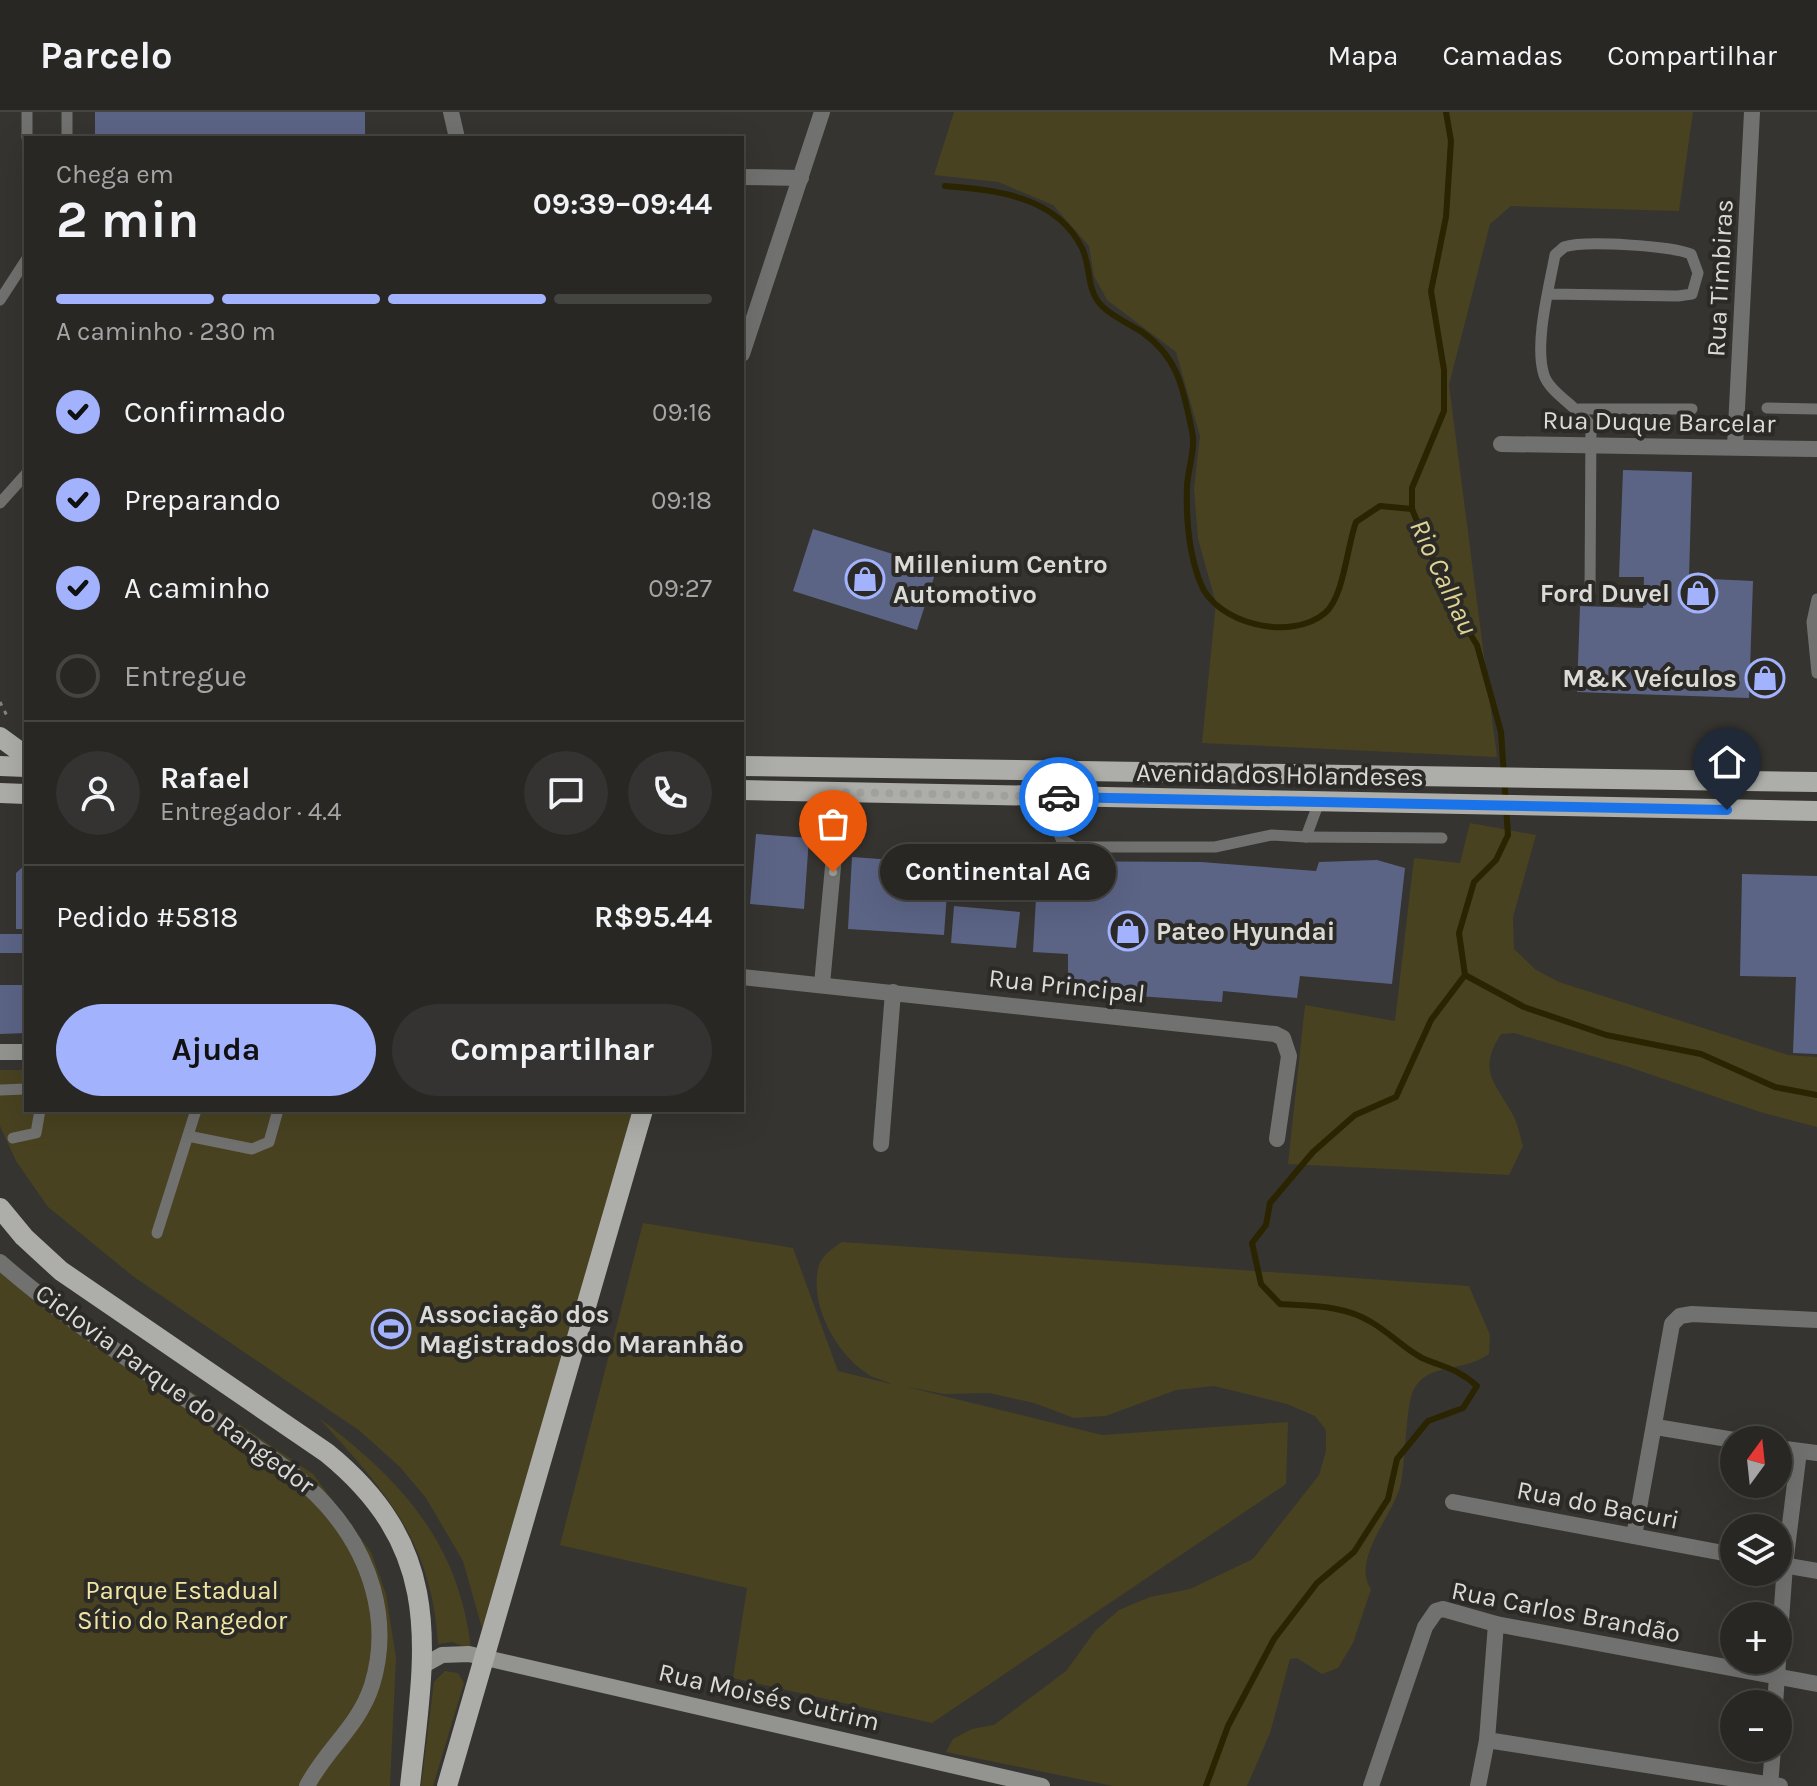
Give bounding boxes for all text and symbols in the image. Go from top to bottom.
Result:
text: Parcelo [40,33,173,78]
text: Mapa [1327,39,1398,72]
text: Camadas [1442,39,1563,72]
text: Compartilhar [1607,39,1777,72]
text: Chega em [56,159,174,190]
text: 09:39–09:44 [533,186,712,222]
text: 2 min [56,189,199,250]
street label: Rua Timbiras [1700,198,1740,358]
text: A caminho · 230 m [56,316,276,347]
icon: check [56,390,100,434]
text: Confirmado [124,394,286,430]
text: 09:16 [652,397,712,428]
street label: Rua Duque Barcelar [1542,404,1776,440]
icon: check [56,478,100,522]
text: Preparando [124,482,281,518]
text: 09:18 [651,485,712,516]
water label: Rio Calhau [1403,514,1485,640]
place label: Millenium Centro Automotivo [893,549,1108,610]
shop icon: Millenium Centro Automotivo [844,558,886,600]
icon: check [56,566,100,610]
text: A caminho [124,570,270,606]
shop icon: Ford Duvel [1677,572,1719,614]
text: 09:27 [648,573,712,604]
place label: Ford Duvel [1540,578,1670,609]
shop icon: M&K Veículos [1744,657,1786,699]
text: Entregue [124,658,247,694]
place label: M&K Veículos [1562,663,1737,694]
pin [1693,728,1761,810]
icon: home [1705,740,1749,784]
button: person [56,751,140,835]
button: chat [524,751,608,835]
button: phone [628,751,712,835]
courier [1019,757,1099,837]
street label: Avenida dos Holandeses [1136,757,1424,793]
text: Rafael [160,760,250,796]
icon: car [1037,775,1081,819]
pin [799,790,867,872]
text: Entregador · 4.4 [160,796,342,827]
icon: bag [811,802,855,846]
callout: Continental AG [881,844,1117,900]
text: Continental AG [905,856,1091,887]
text: Pedido #5818 [56,899,239,935]
text: R$95.44 [594,899,712,935]
shop icon: Pateo Hyundai [1107,910,1149,952]
place label: Pateo Hyundai [1156,916,1335,947]
street label: Rua Principal [987,962,1147,1010]
button: Ajuda [56,1004,376,1096]
button: Compartilhar [392,1004,712,1096]
street label: Ciclovia Parque do Rangedor [29,1277,321,1501]
place label: Associação dos Magistrados do Maranhão [419,1299,744,1360]
sports icon: Associação dos Magistrados do Maranhão [370,1308,412,1350]
north arrow [1720,1426,1792,1498]
map controls [1720,1426,1792,1762]
street label: Rua do Bacuri [1514,1474,1682,1536]
button: layers [1720,1514,1792,1586]
park label: Parque Estadual Sítio do Rangedor [77,1575,288,1636]
street label: Rua Carlos Brandão [1449,1575,1683,1649]
button: + [1720,1602,1792,1674]
street label: Rua Moisés Cutrim [655,1656,883,1738]
button: − [1720,1690,1792,1762]

